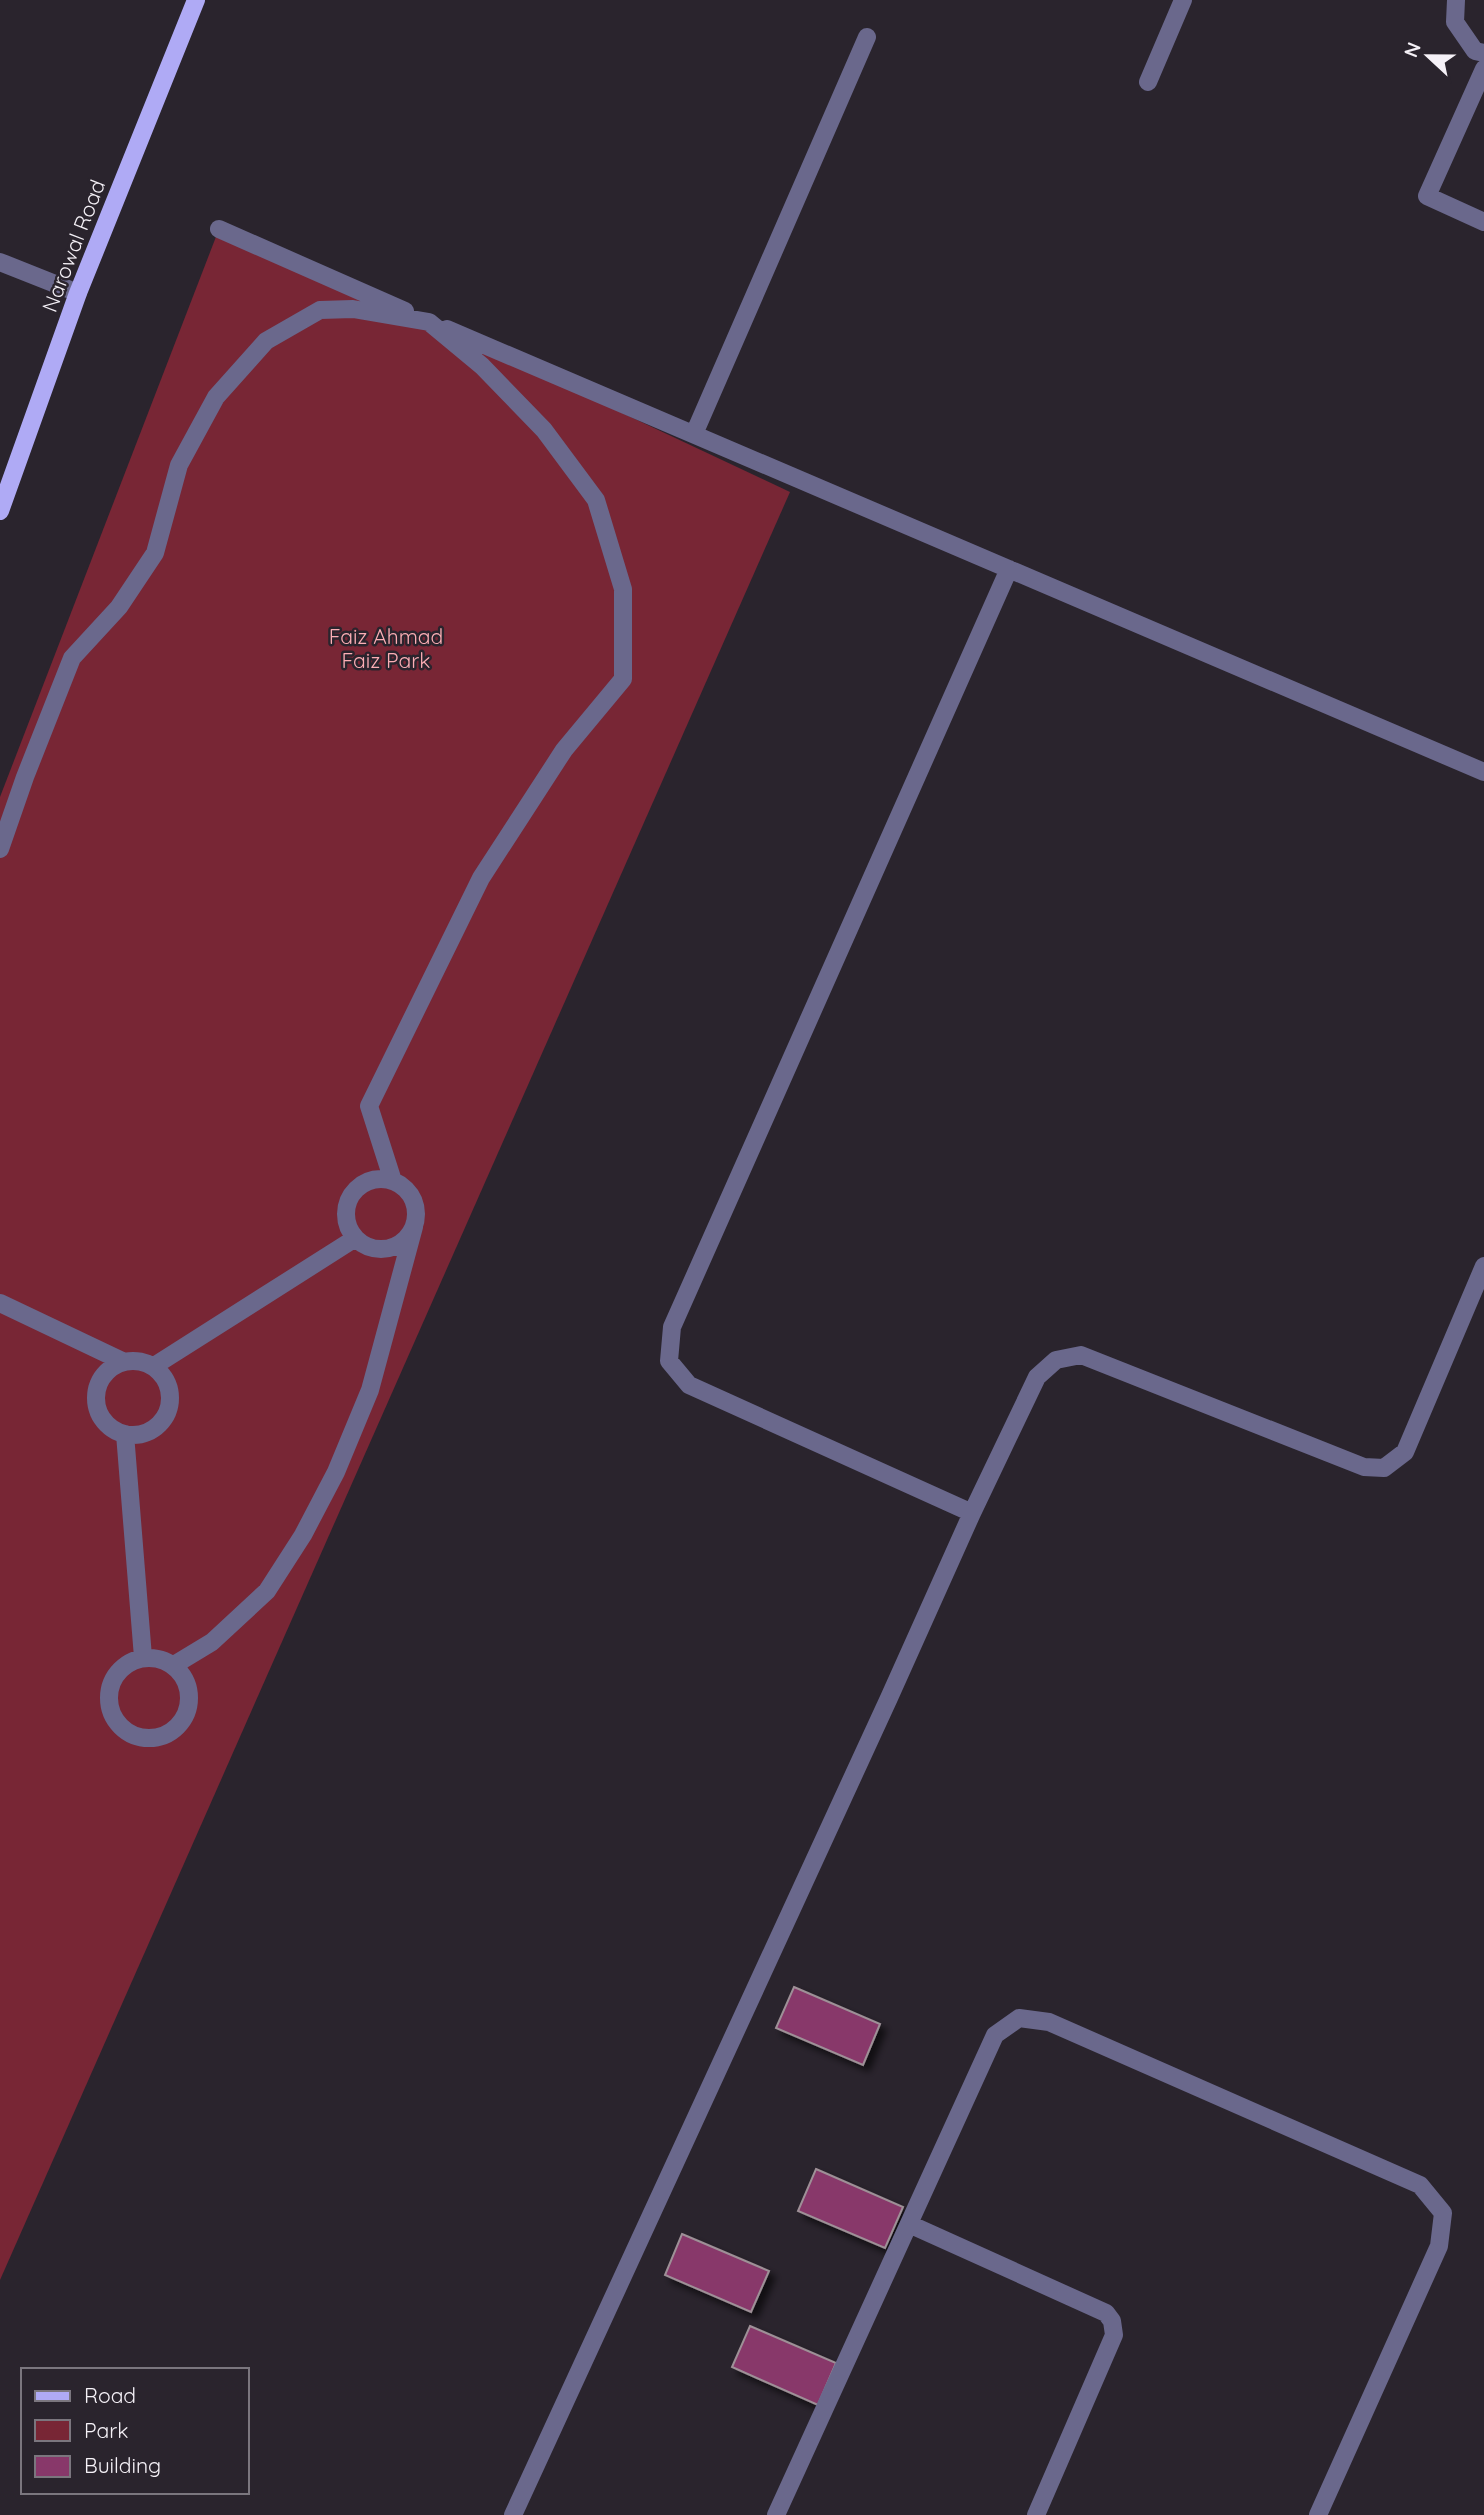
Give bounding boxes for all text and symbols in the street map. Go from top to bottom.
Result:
north arrow [1393,21,1463,91]
text: N [1398,39,1426,61]
street label: Narowal Road [36,176,110,315]
park label: Faiz Ahmad Faiz Park [329,623,443,673]
legend [21,2368,248,2494]
text: Road [84,2382,136,2408]
text: Park [84,2417,128,2443]
text: Building [84,2452,161,2478]

